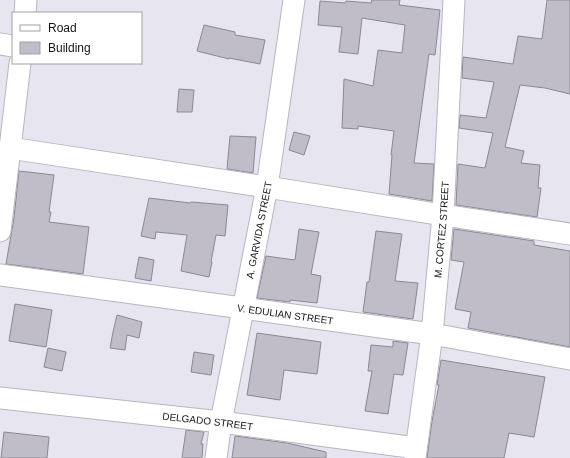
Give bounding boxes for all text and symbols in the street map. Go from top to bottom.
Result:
legend [12,12,142,64]
text: Road [48,21,77,35]
text: Building [48,41,91,55]
street label: A. GARVIDA STREET [244,181,274,280]
street label: M. CORTEZ STREET [432,181,451,279]
street label: V. EDULIAN STREET [237,302,334,326]
street label: DELGADO STREET [162,411,254,432]

